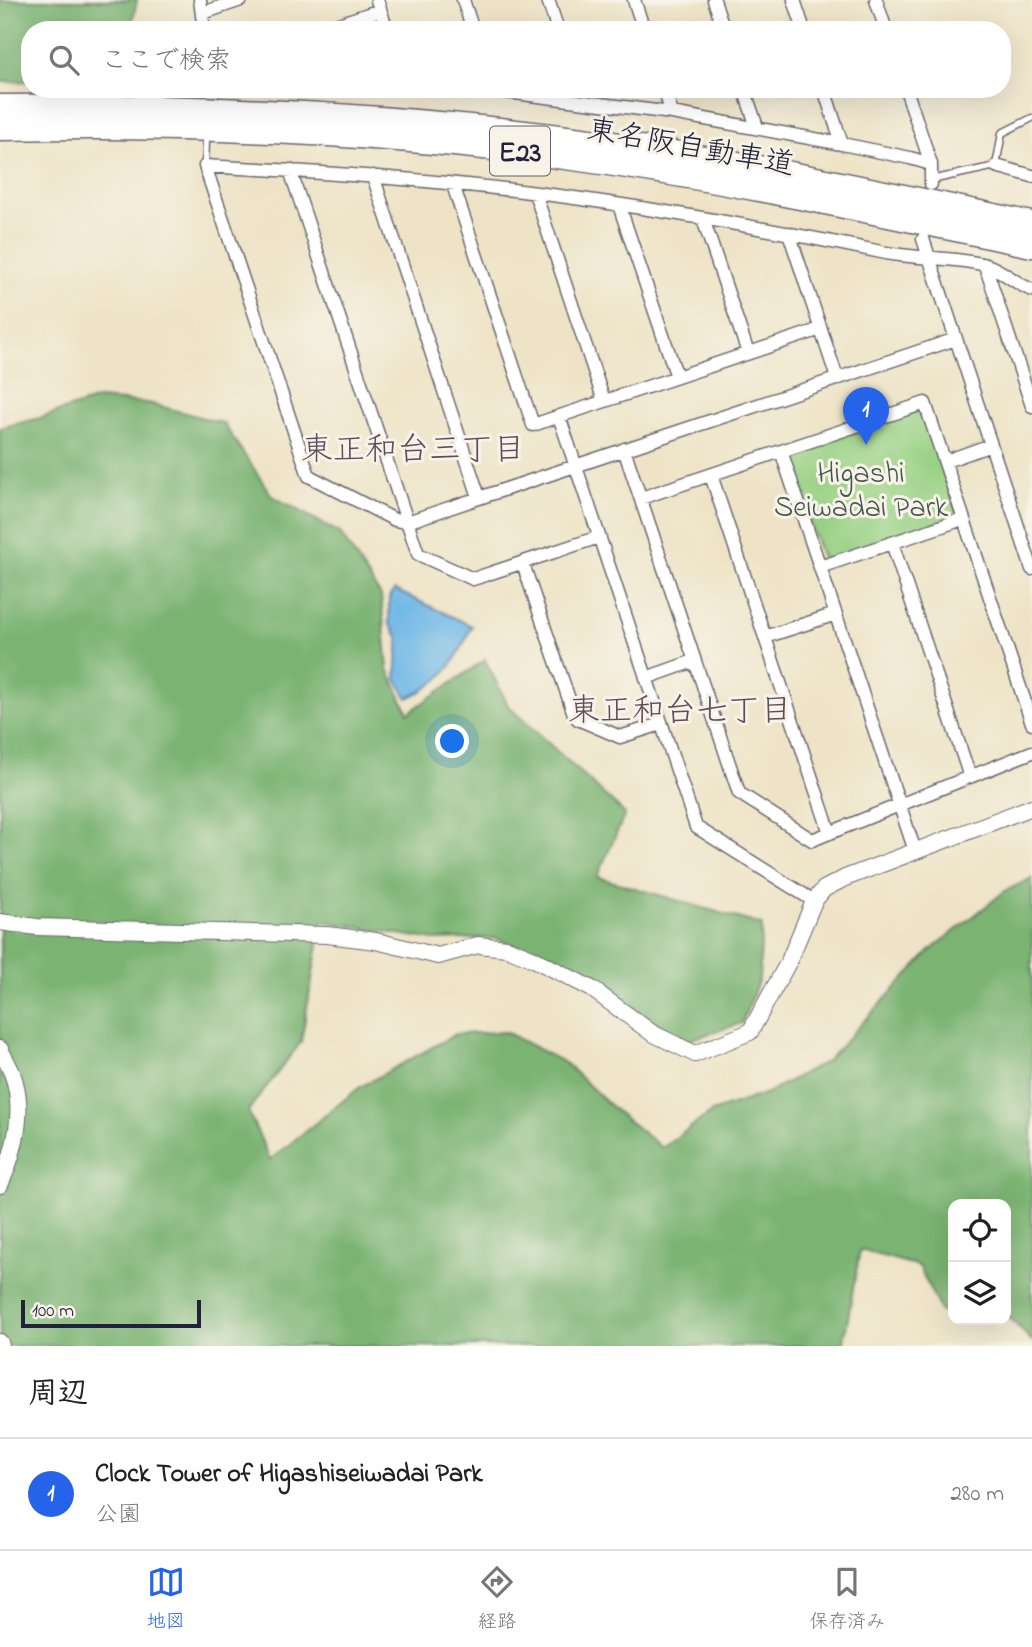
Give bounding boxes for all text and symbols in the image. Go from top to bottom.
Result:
search box [21,21,1011,98]
icon: search [45,41,83,79]
text: ここで検索 [101,43,231,81]
street label: 東名阪自動車道 [583,109,798,189]
road number: E23 [490,127,550,176]
pin: 1 [843,387,889,445]
district label: 東正和台三丁目 [301,428,525,475]
park label: Higashi Seiwadai Park [774,453,949,531]
district label: 東正和台七丁目 [568,689,792,736]
your location [435,724,469,758]
map controls [948,1199,1011,1325]
button: locate [948,1199,1011,1262]
button: layers [948,1262,1011,1325]
scale bar [21,1297,201,1329]
text: 100 m [32,1298,74,1325]
text: 周辺 [28,1373,88,1417]
text: Clock Tower of Higashiseiwadai Park [95,1456,483,1494]
text: 1 [47,1478,55,1511]
text: 280 m [950,1478,1004,1511]
text: 公園 [95,1499,141,1532]
tab: 地図 [147,1563,185,1636]
tab: 経路 [478,1563,516,1636]
tab: 保存済み [809,1563,885,1636]

